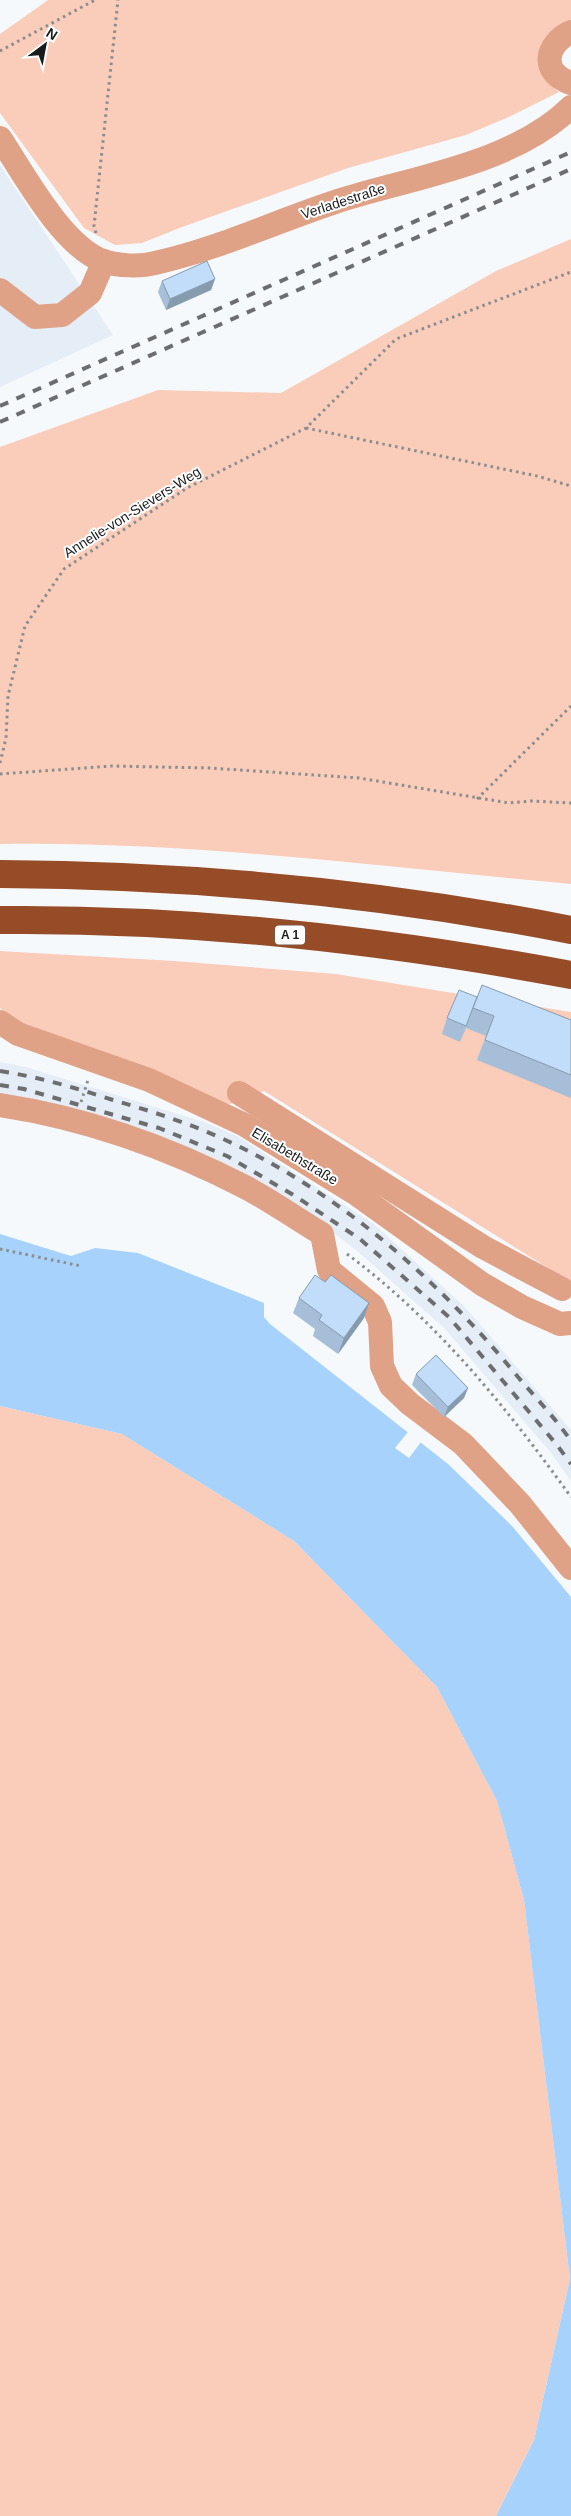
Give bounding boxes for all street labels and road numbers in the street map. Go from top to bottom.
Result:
street label: Verladestraße [299,180,387,222]
street label: Annelie-von-Sievers-Weg [61,463,203,561]
road number: A 1 [275,926,305,944]
street label: Elisabethstraße [249,1124,341,1188]

